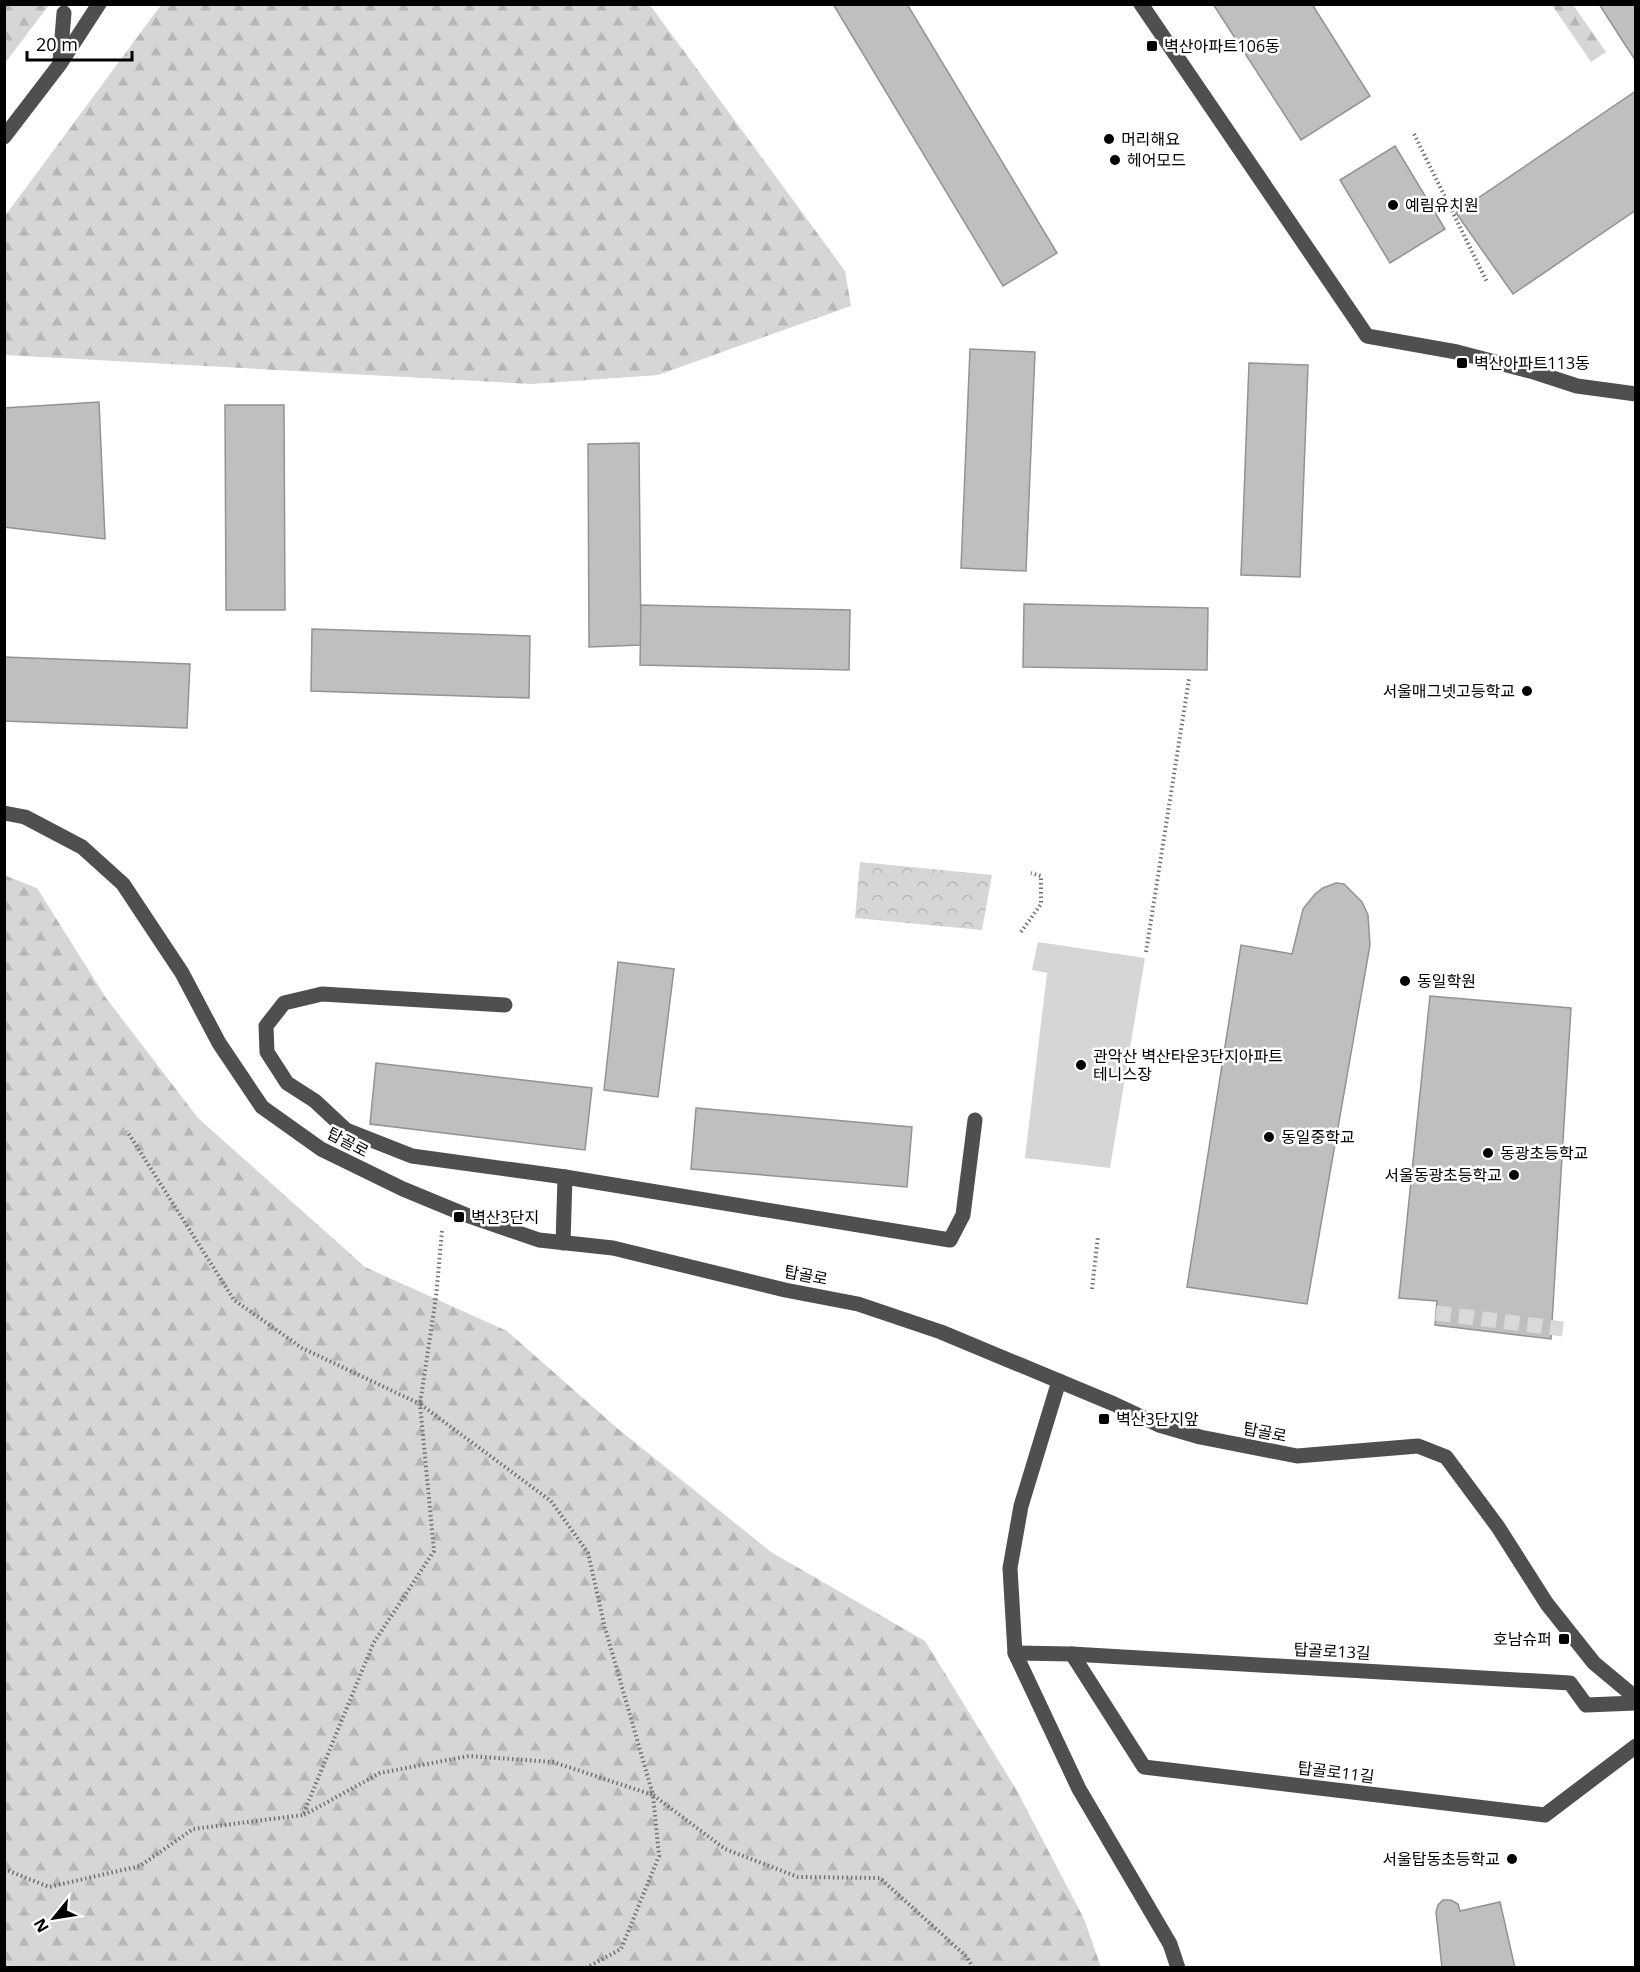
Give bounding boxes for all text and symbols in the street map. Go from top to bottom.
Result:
scale bar [27,24,132,62]
text: 20 m [36,32,78,56]
place label: 벽산아파트106동 [1164,35,1280,57]
marker: 벽산아파트106동 [1145,39,1159,53]
place label: 머리해요 [1121,128,1180,150]
marker: 머리해요 [1102,132,1116,146]
place label: 헤어모드 [1127,149,1186,171]
marker: 헤어모드 [1108,153,1122,167]
place label: 예림유치원 [1405,194,1479,216]
marker: 예림유치원 [1386,198,1400,212]
place label: 벽산아파트113동 [1474,352,1590,374]
marker: 벽산아파트113동 [1455,356,1469,370]
place label: 서울매그넷고등학교 [1383,680,1515,702]
marker: 서울매그넷고등학교 [1520,684,1534,698]
place label: 동일학원 [1417,970,1476,992]
marker: 동일학원 [1398,974,1412,988]
place label: 관악산 벽산타운3단지아파트 테니스장 [1093,1045,1283,1085]
marker: 관악산 벽산타운3단지아파트 테니스장 [1074,1058,1088,1072]
street label: 탑골로 [323,1122,373,1162]
place label: 동일중학교 [1281,1126,1355,1148]
marker: 동일중학교 [1262,1130,1276,1144]
place label: 동광초등학교 [1500,1142,1588,1164]
marker: 동광초등학교 [1481,1146,1495,1160]
place label: 서울동광초등학교 [1384,1164,1502,1186]
marker: 서울동광초등학교 [1507,1168,1521,1182]
place label: 벽산3단지 [471,1206,539,1228]
marker: 벽산3단지 [452,1210,466,1224]
street label: 탑골로 [782,1260,830,1290]
place label: 벽산3단지앞 [1116,1408,1199,1430]
marker: 벽산3단지앞 [1097,1412,1111,1426]
street label: 탑골로 [1241,1417,1289,1447]
place label: 호남슈퍼 [1493,1628,1552,1650]
marker: 호남슈퍼 [1557,1632,1571,1646]
street label: 탑골로13길 [1293,1638,1371,1664]
street label: 탑골로11길 [1296,1756,1376,1788]
place label: 서울탑동초등학교 [1382,1848,1500,1870]
marker: 서울탑동초등학교 [1505,1852,1519,1866]
north arrow [24,1888,84,1948]
text: N [28,1914,54,1937]

